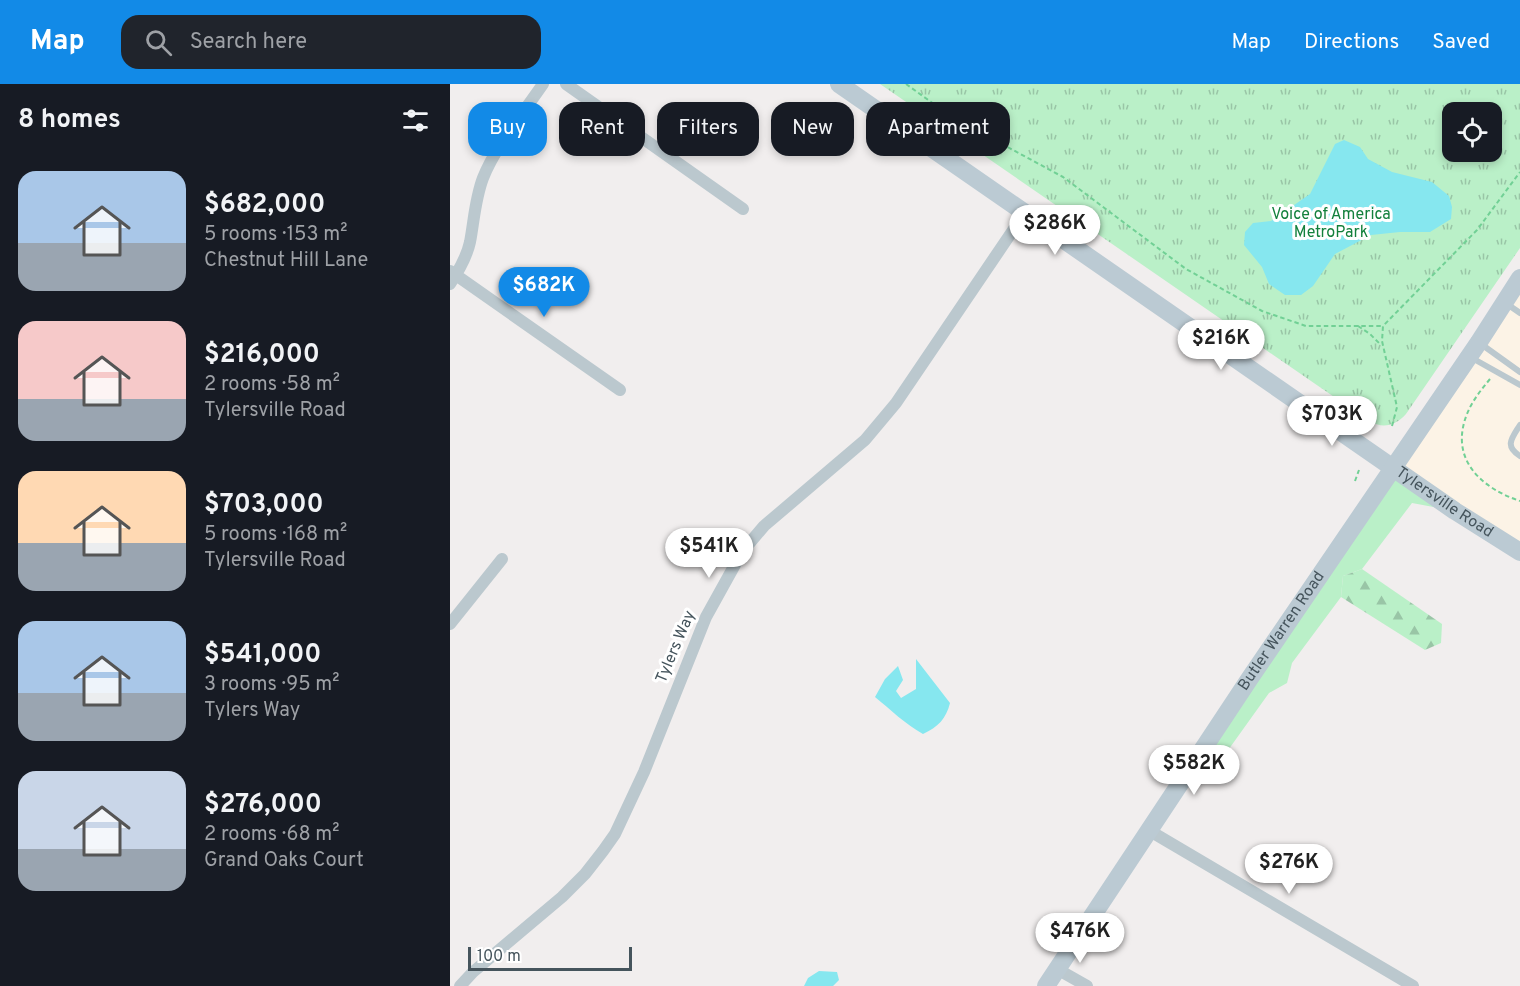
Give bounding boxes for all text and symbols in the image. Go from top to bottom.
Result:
search box [121,15,541,69]
text: Map [30,24,85,60]
icon: search [142,26,175,59]
text: Search here [190,29,307,56]
text: Map [1231,29,1271,56]
text: Directions [1304,29,1399,56]
text: Saved [1432,29,1490,56]
chip: Buy [468,102,547,156]
chip: Rent [559,102,645,156]
chip: Filters [657,102,759,156]
chip: New [771,102,854,156]
chip: Apartment [866,102,1010,156]
map controls [1442,102,1502,162]
button: locate [1442,102,1502,162]
text: 8 homes [18,104,121,137]
icon: filters [399,104,432,137]
text: $682,000 [204,189,325,222]
icon: home [66,195,138,267]
pin: $286K [1013,205,1097,256]
park label: Voice of America MetroPark [1271,205,1391,243]
text: $286K [1023,211,1087,237]
text: 5 rooms · 153 m² [204,222,347,248]
text: Chestnut Hill Lane [204,248,368,274]
pin: $682K [502,267,586,318]
text: $682K [513,273,575,299]
pin: $216K [1179,320,1263,371]
text: $216K [1192,326,1250,352]
text: $216,000 [204,339,320,372]
icon: home [66,345,138,417]
text: 2 rooms · 58 m² [204,372,340,398]
pin: $703K [1290,396,1374,447]
text: Tylersville Road [204,398,346,424]
text: $703K [1301,402,1363,428]
street label: Tylersville Road [1392,463,1497,543]
text: $703,000 [204,489,324,522]
icon: home [66,495,138,567]
text: 5 rooms · 168 m² [204,522,347,548]
pin: $541K [667,528,751,579]
text: $541K [679,534,739,560]
text: Tylersville Road [204,548,346,574]
street label: Butler Warren Road [1234,568,1330,695]
street label: Tylers Way [652,608,700,686]
text: $541,000 [204,639,321,672]
icon: home [66,645,138,717]
text: 3 rooms · 95 m² [204,672,340,698]
text: Tylers Way [204,698,300,724]
pin: $582K [1152,745,1236,796]
text: $582K [1163,751,1225,777]
text: $276,000 [204,789,322,822]
icon: home [66,795,138,867]
text: 2 rooms · 68 m² [204,822,340,848]
pin: $276K [1247,844,1331,895]
text: Grand Oaks Court [204,848,364,874]
text: $276K [1259,850,1319,876]
pin: $476K [1038,913,1122,964]
text: $476K [1049,919,1111,945]
scale bar [468,944,632,972]
text: 100 m [477,947,521,967]

